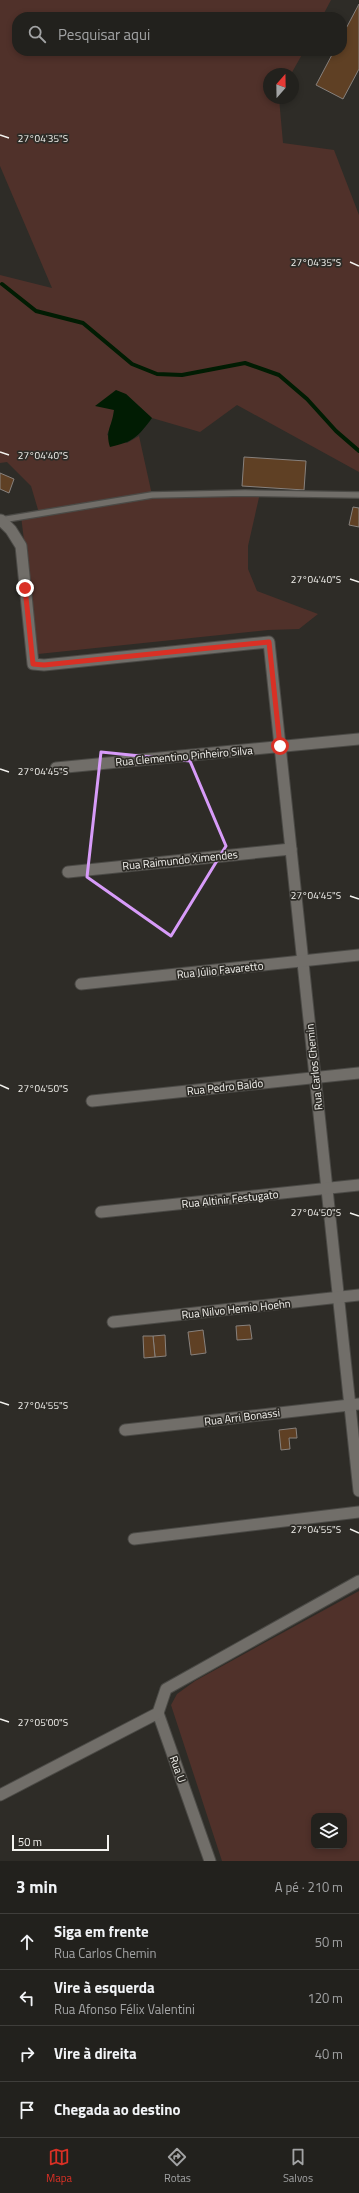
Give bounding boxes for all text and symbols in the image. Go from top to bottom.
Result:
search box [12,12,347,56]
icon: search [26,23,48,45]
text: Pesquisar aqui [58,23,150,46]
north arrow [263,68,299,104]
text: 27°04'35"S [18,131,68,146]
text: 27°04'35"S [291,255,341,270]
text: 27°04'40"S [18,448,68,463]
text: 27°04'40"S [291,572,341,587]
route end [16,579,34,597]
route start [271,737,289,755]
street label: Rua Clementino Pinheiro Silva [115,742,254,770]
text: 27°04'45"S [18,764,68,779]
street label: Rua Raimundo Ximendes [122,846,238,874]
text: 27°04'45"S [291,888,341,903]
street label: Rua Júlio Favaretto [176,957,264,983]
street label: Rua Carlos Chemin [302,1023,326,1111]
street label: Rua Pedro Baldo [186,1075,264,1099]
text: 27°04'50"S [18,1081,68,1096]
street label: Rua Altinir Festugato [181,1186,279,1212]
text: 27°04'50"S [291,1205,341,1220]
street label: Rua Nilvo Hemio Hoehn [181,1295,291,1323]
text: 27°04'55"S [18,1398,68,1413]
street label: Rua Arri Bonassi [203,1404,281,1430]
text: 27°04'55"S [291,1522,341,1537]
text: 27°05'00"S [18,1715,68,1730]
street label: Rua U [166,1753,190,1785]
map controls [311,1813,347,1849]
button: layers [311,1813,347,1849]
scale bar [12,1833,109,1852]
text: 50 m [18,1834,42,1850]
text: 3 min [16,1874,57,1900]
text: A pé · 210 m [275,1877,343,1897]
text: Siga em frente [54,1920,149,1943]
icon: ahead [16,1931,38,1953]
text: 50 m [315,1932,343,1952]
text: Rua Carlos Chemin [54,1943,156,1963]
text: Vire à esquerda [54,1976,155,1999]
icon: left [16,1987,38,2009]
text: 120 m [307,1988,343,2008]
text: Rua Afonso Félix Valentini [54,1999,195,2019]
text: Vire à direita [54,2042,137,2065]
icon: right [16,2043,38,2065]
text: 40 m [315,2044,343,2064]
text: Chegada ao destino [54,2098,180,2121]
icon: arrive [16,2099,38,2121]
tab: Mapa [46,2146,72,2186]
tab: Rotas [164,2146,191,2186]
tab: Salvos [283,2146,313,2186]

